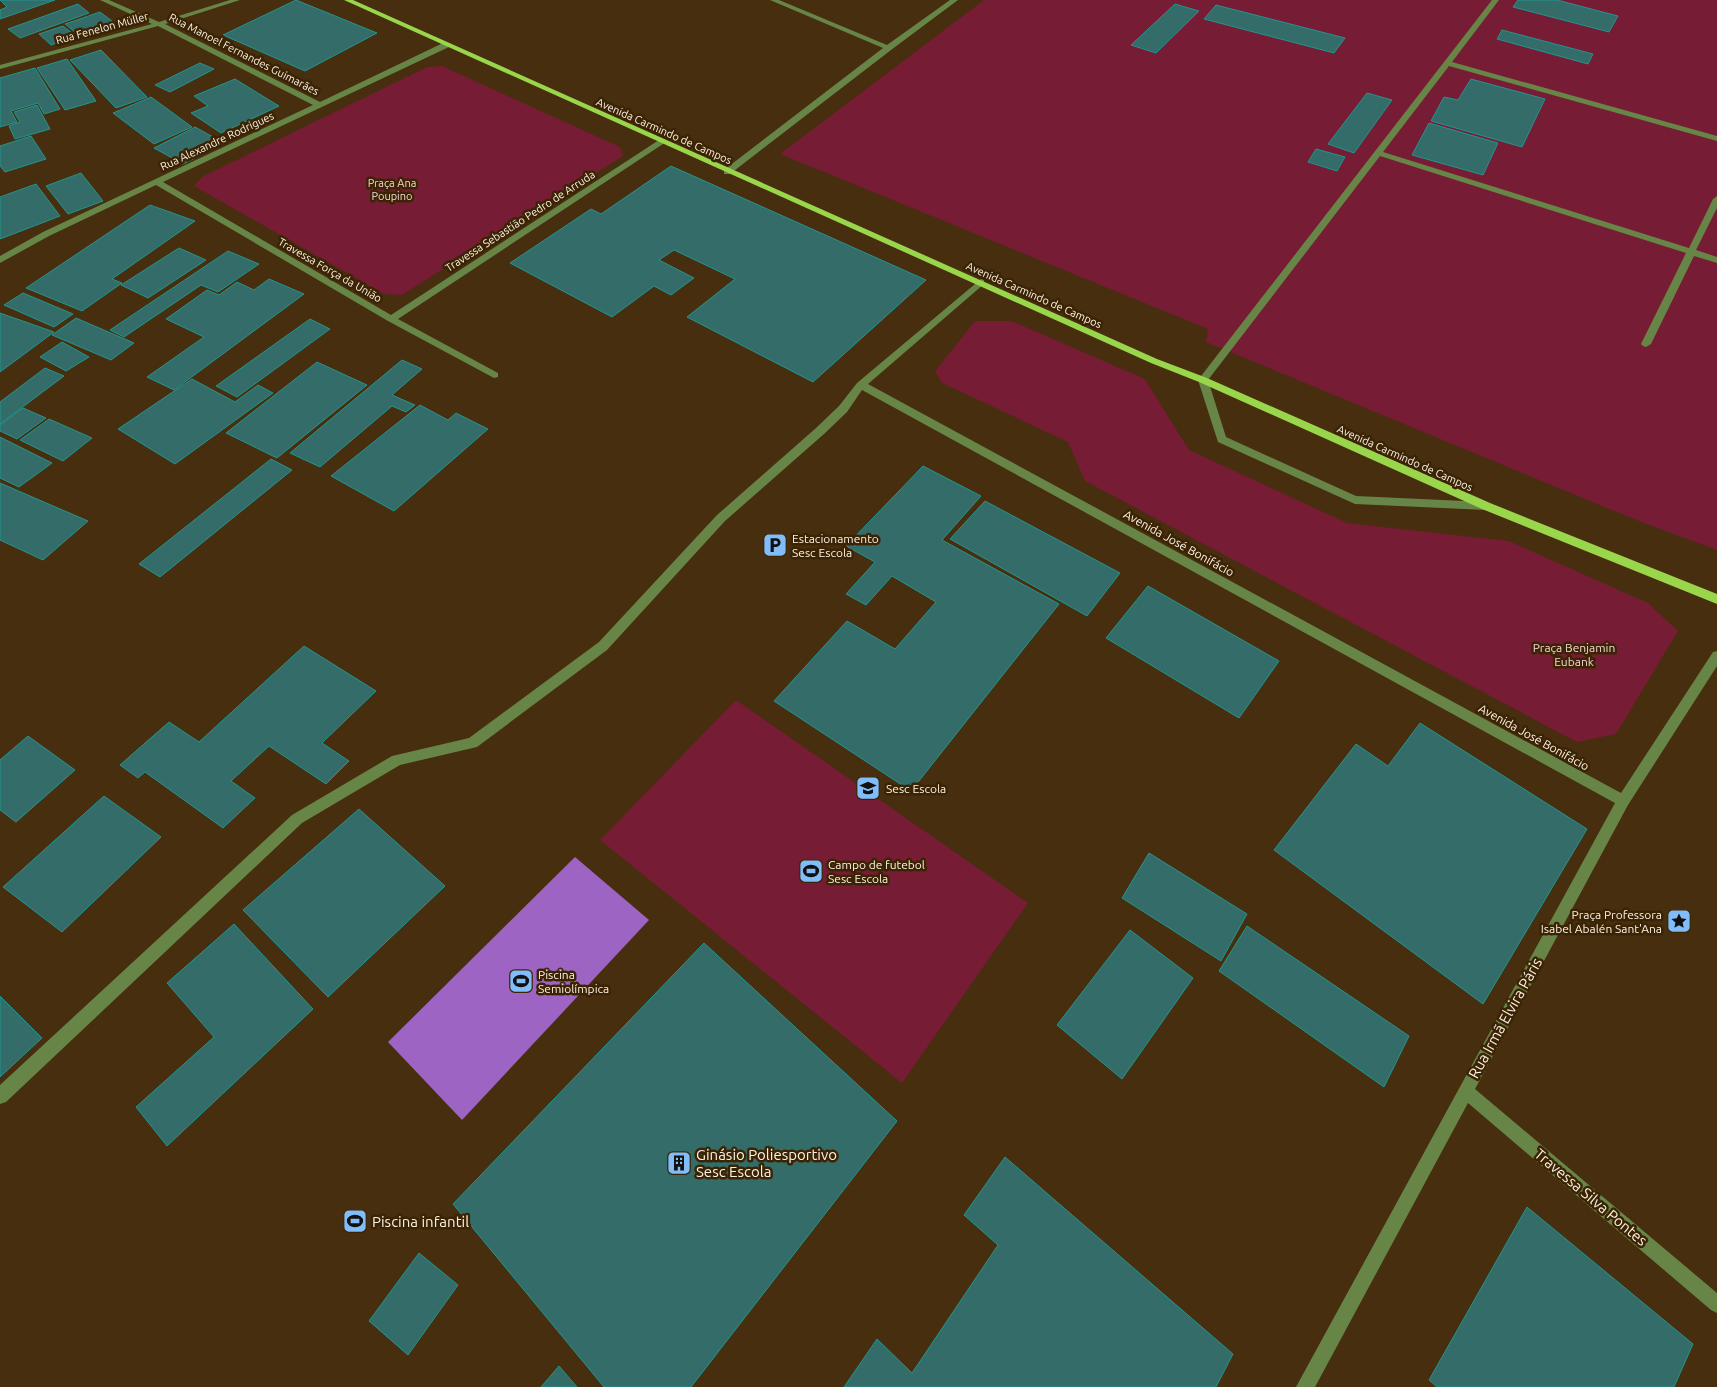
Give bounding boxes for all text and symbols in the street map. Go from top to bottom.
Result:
street label: Rua Fenelon Müller [54,10,150,46]
street label: Rua Manoel Fernandes Guimarães [167,11,321,97]
street label: Avenida Carmindo de Campos [594,96,734,166]
street label: Rua Alexandre Rodrigues [158,109,276,173]
street label: Travessa Sebastião Pedro de Arruda [443,168,597,274]
park label: Praça Ana Poupino [368,177,416,202]
street label: Travessa Força da União [276,235,384,305]
street label: Avenida Carmindo de Campos [964,260,1104,330]
street label: Avenida Carmindo de Campos [1335,423,1475,493]
street label: Avenida José Bonifácio [1122,507,1236,579]
parking icon: Estacionamento Sesc Escola [762,532,788,558]
place label: Estacionamento Sesc Escola [792,532,879,559]
park label: Praça Benjamin Eubank [1533,641,1615,668]
street label: Avenida José Bonifácio [1477,701,1591,773]
school or university icon: Sesc Escola [855,775,881,801]
place label: Sesc Escola [886,782,946,795]
sports icon: Campo de futebol Sesc Escola [798,858,824,884]
place label: Campo de futebol Sesc Escola [828,858,925,885]
place label: Praça Professora Isabel Abalén Sant'Ana [1541,908,1662,935]
place icon: Praça Professora Isabel Abalén Sant'Ana [1666,908,1692,934]
street label: Rua Irmã Elvira Páris [1465,955,1545,1081]
sports icon: Piscina Semiolímpica [508,968,534,994]
place label: Piscina Semiolímpica [538,968,609,995]
street label: Travessa Silva Pontes [1531,1145,1651,1249]
place label: Ginásio Poliesportivo Sesc Escola [696,1146,837,1180]
building icon: Ginásio Poliesportivo Sesc Escola [666,1150,692,1176]
sports icon: Piscina infantil [342,1208,368,1234]
place label: Piscina infantil [372,1213,469,1230]

